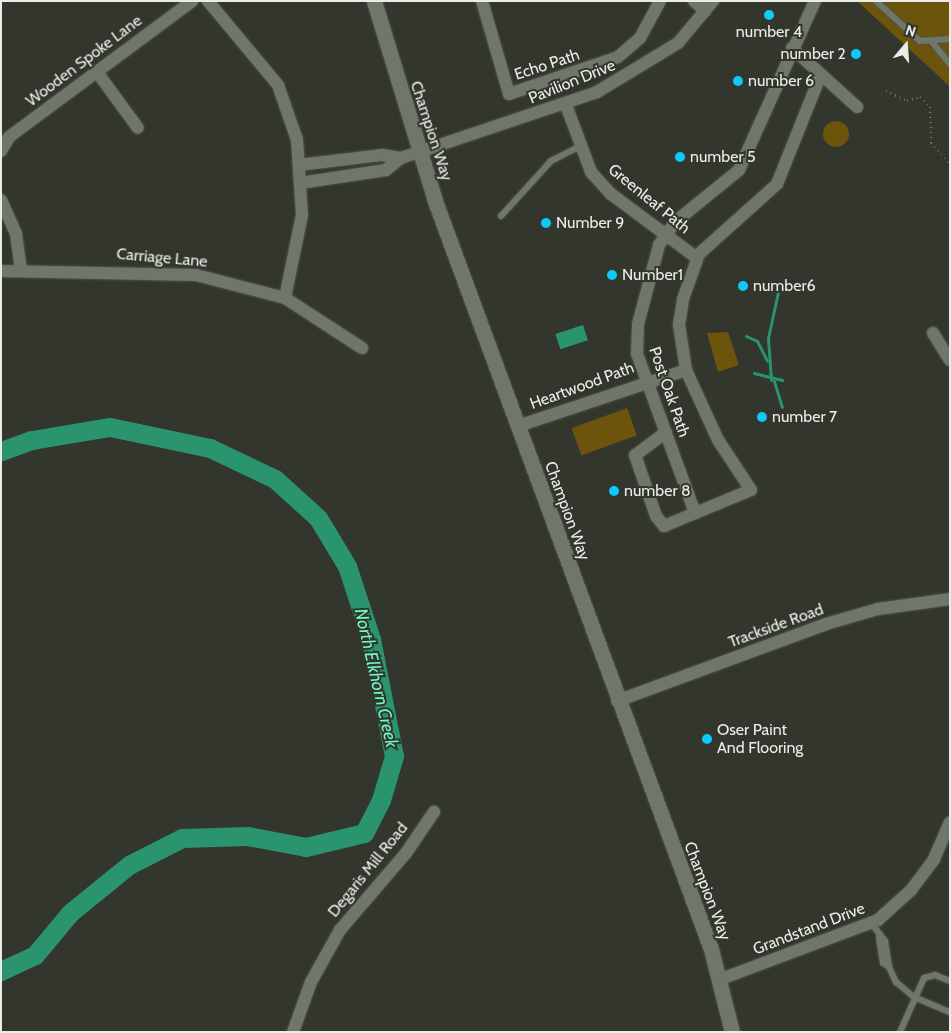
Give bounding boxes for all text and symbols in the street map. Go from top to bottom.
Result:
marker: number 4 [763,9,775,21]
street label: Wooden Spoke Lane [22,11,146,111]
north arrow [881,20,931,70]
text: N [903,21,918,41]
place label: number 4 [736,22,802,42]
place label: number 2 [781,44,846,64]
street label: Echo Path [512,45,582,85]
marker: number 2 [850,48,862,60]
street label: Pavilion Drive [526,56,618,108]
place label: number 6 [748,71,814,91]
marker: number 6 [732,75,744,87]
street label: Champion Way [406,79,456,183]
place label: number 5 [690,147,756,167]
marker: number 5 [674,151,686,163]
street label: Greenleaf Path [604,160,694,238]
place label: Number 9 [556,213,624,233]
marker: Number 9 [540,217,552,229]
street label: Carriage Lane [116,244,208,272]
place label: Number1 [622,265,683,285]
marker: Number1 [606,269,618,281]
place label: number6 [753,276,816,296]
marker: number6 [737,280,749,292]
street label: Post Oak Path [645,344,693,440]
street label: Heartwood Path [527,358,637,414]
place label: number 7 [772,407,837,427]
marker: number 7 [756,411,768,423]
street label: Champion Way [540,459,594,563]
place label: number 8 [624,481,691,501]
marker: number 8 [608,485,620,497]
street label: Trackside Road [726,600,826,652]
water label: North Elkhorn Creek [349,606,403,750]
place label: Oser Paint And Flooring [717,720,803,758]
marker: Oser Paint And Flooring [701,733,713,745]
street label: Degaris Mill Road [324,819,412,921]
street label: Champion Way [679,839,735,943]
street label: Grandstand Drive [750,899,868,959]

